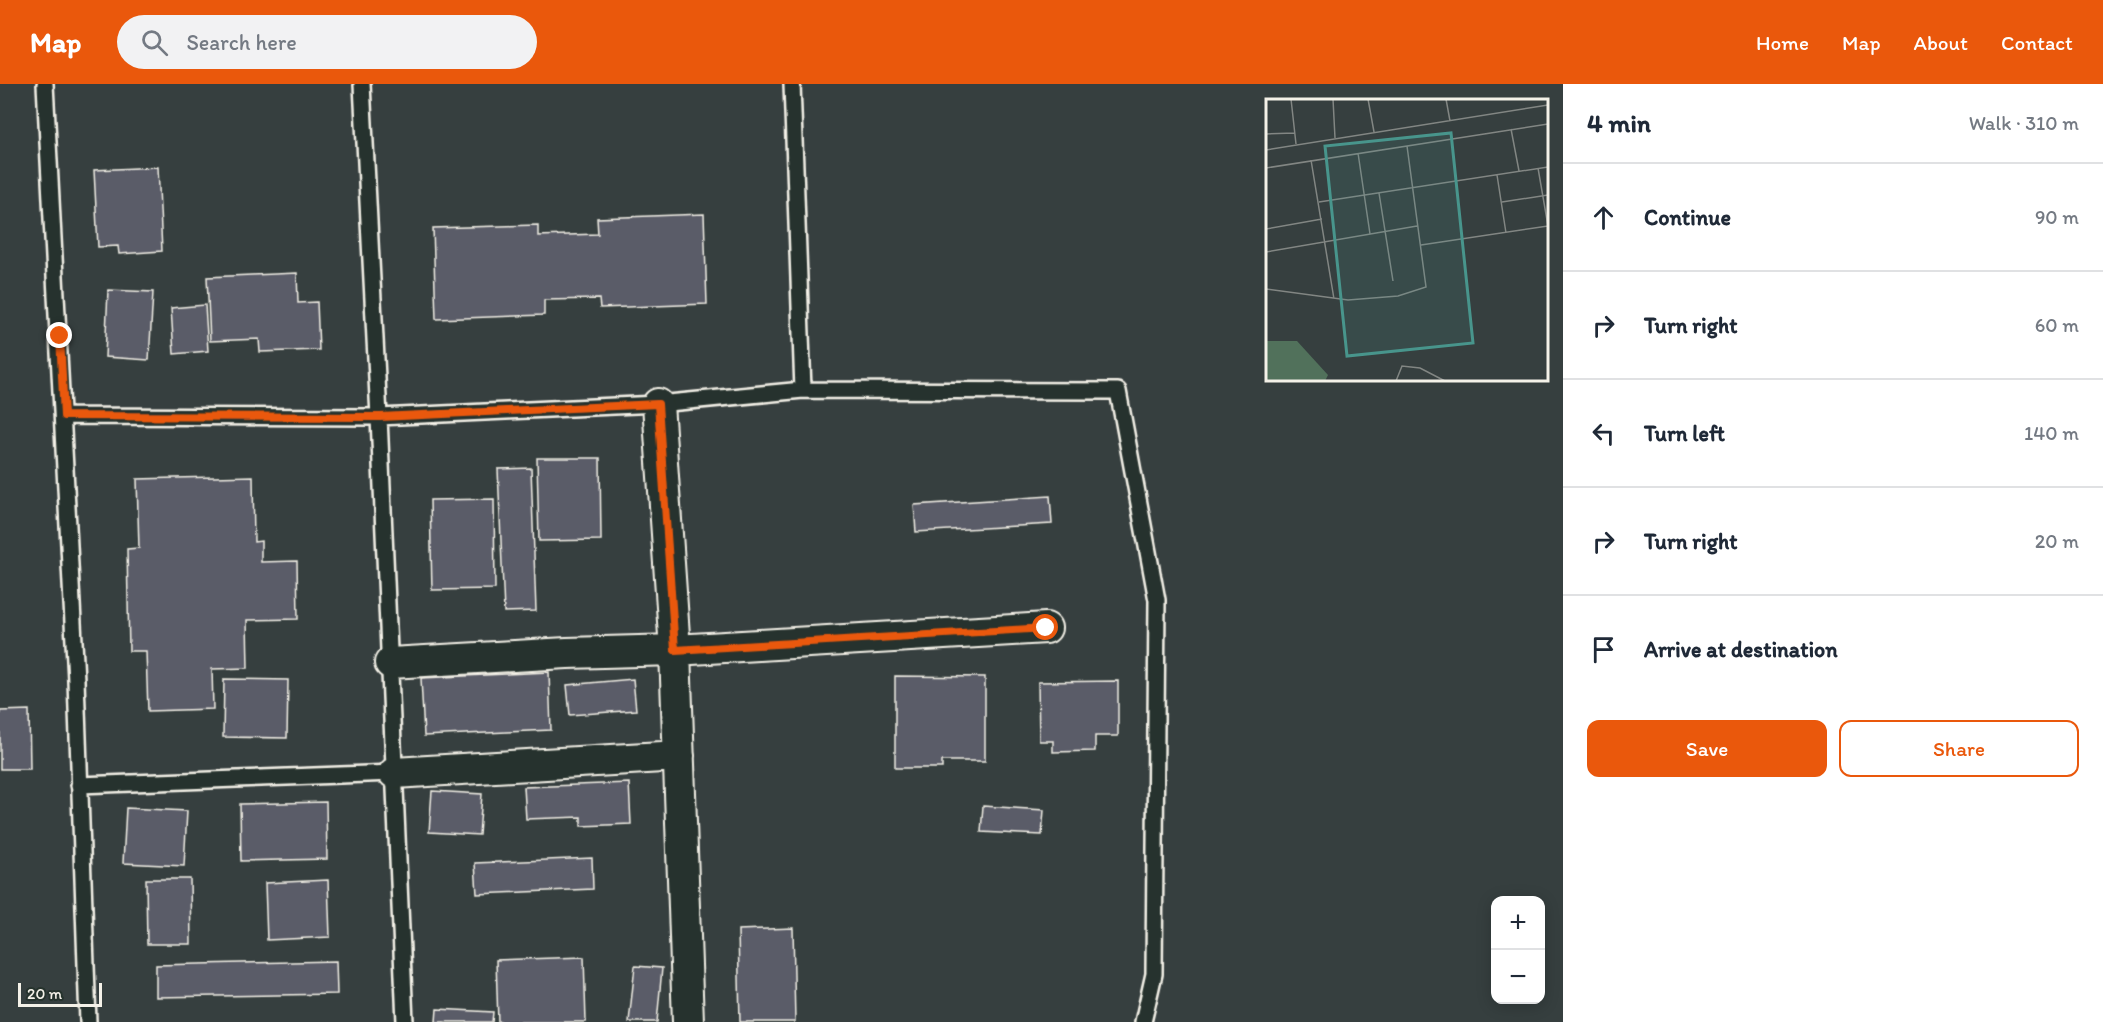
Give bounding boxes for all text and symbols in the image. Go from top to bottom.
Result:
search box [117,15,537,69]
text: Map [30,25,81,59]
icon: search [138,26,171,59]
text: Search here [186,29,297,56]
text: Home [1756,30,1809,55]
text: Map [1842,30,1881,55]
text: About [1914,30,1968,55]
text: Contact [2001,30,2073,55]
inset map [1266,99,1548,381]
text: 4 min [1587,107,1651,139]
text: Walk · 310 m [1969,111,2079,135]
icon: ahead [1587,201,1620,234]
text: Continue [1644,204,1731,231]
text: 90 m [2035,205,2079,229]
icon: right [1587,309,1620,342]
text: Turn right [1644,312,1738,339]
text: 60 m [2035,313,2079,337]
route end [46,322,72,348]
icon: left [1587,417,1620,450]
text: Turn left [1644,420,1725,447]
text: 140 m [2024,421,2079,445]
icon: right [1587,525,1620,558]
text: Turn right [1644,528,1738,555]
text: 20 m [2035,529,2079,553]
route start [1032,614,1058,640]
icon: arrive [1587,633,1620,666]
text: Arrive at destination [1644,636,1838,663]
button: Save [1587,720,1827,777]
button: Share [1839,720,2079,777]
map controls [1491,896,1545,1004]
button: + [1491,896,1545,950]
button: − [1491,950,1545,1004]
scale bar [18,980,102,1008]
text: 20 m [27,984,62,1003]

